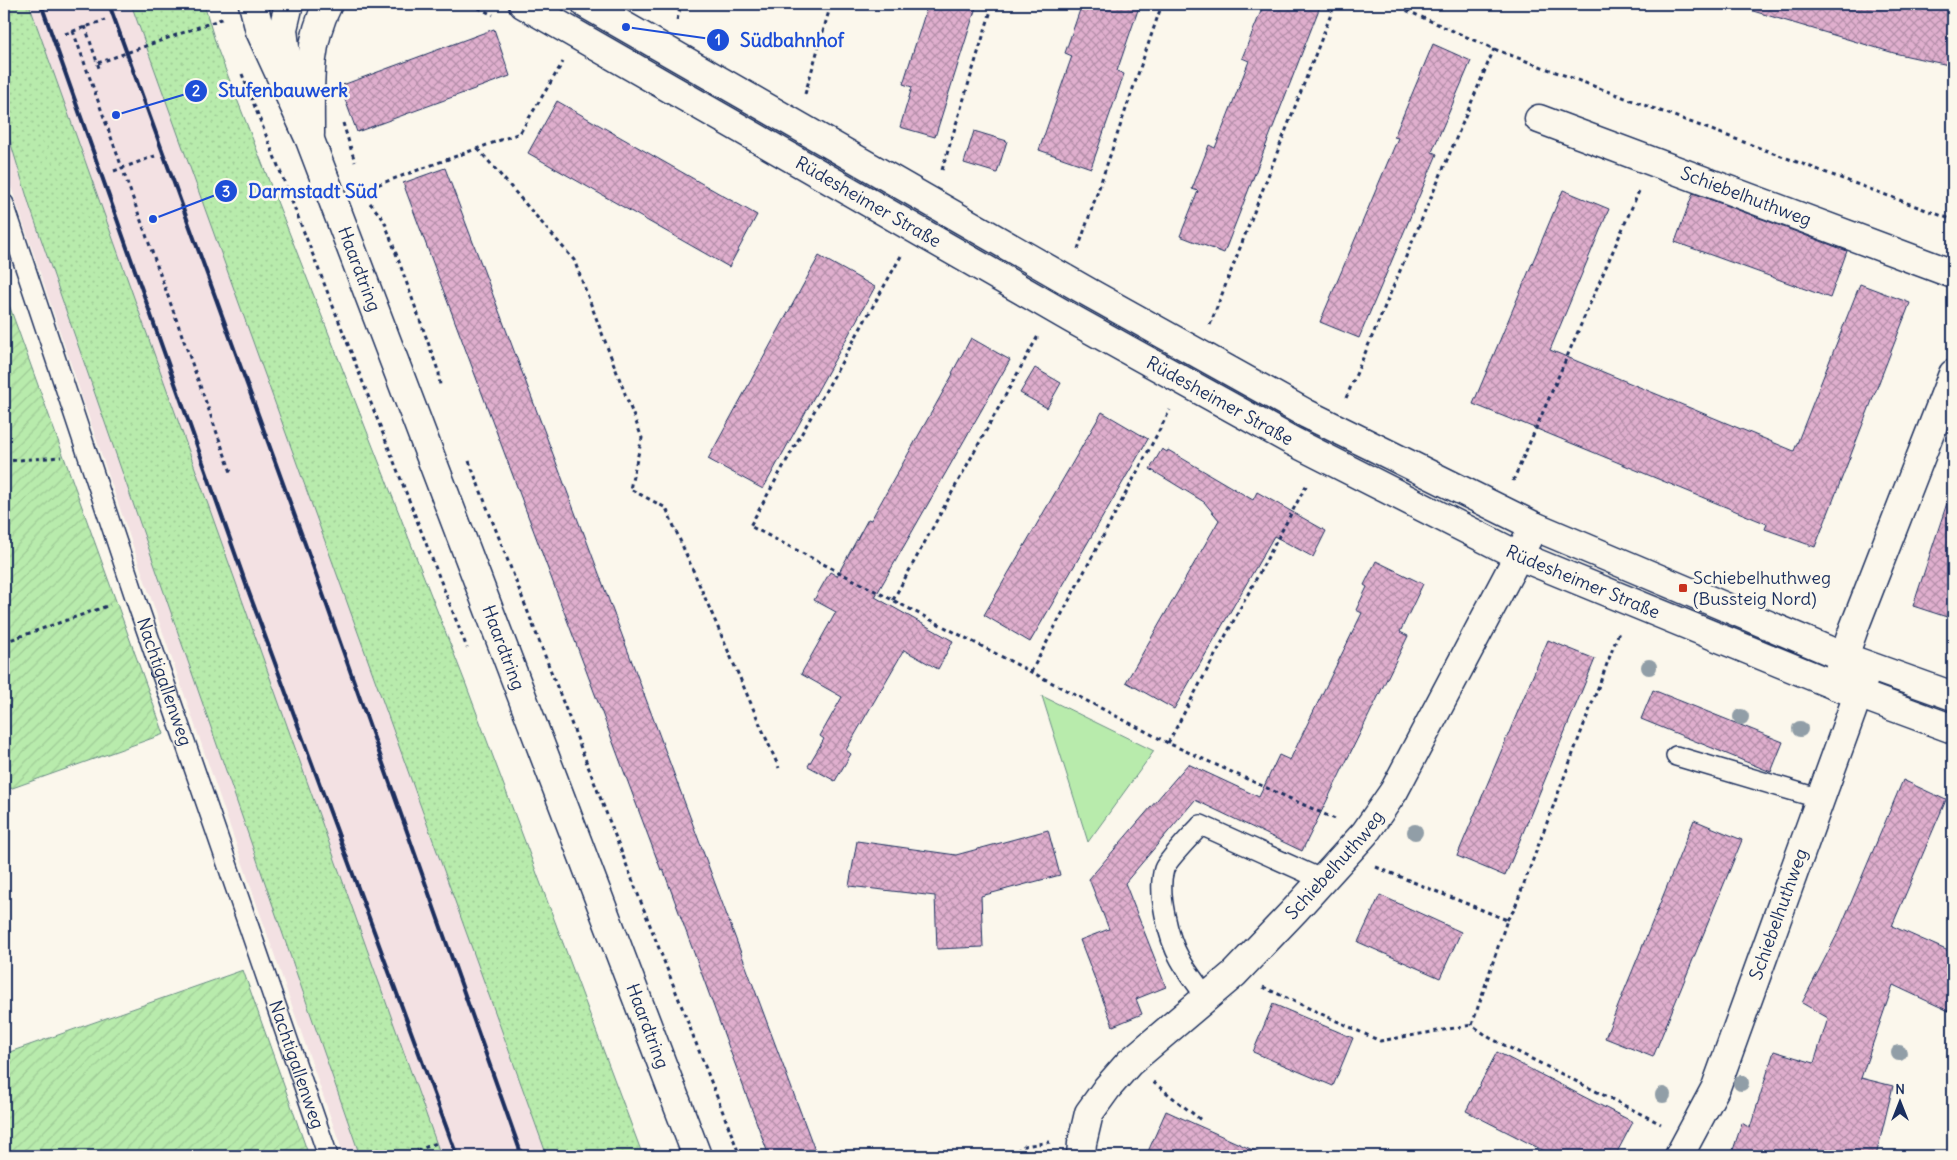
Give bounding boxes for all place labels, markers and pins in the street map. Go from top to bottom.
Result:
callout: Südbahnhof [705,23,854,57]
callout: Stufenbauwerk [183,74,358,108]
callout: Darmstadt Süd [213,174,388,208]
place label: Schiebelhuthweg (Bussteig Nord) [1693,566,1831,610]
marker: Schiebelhuthweg (Bussteig Nord) [1677,582,1689,594]

